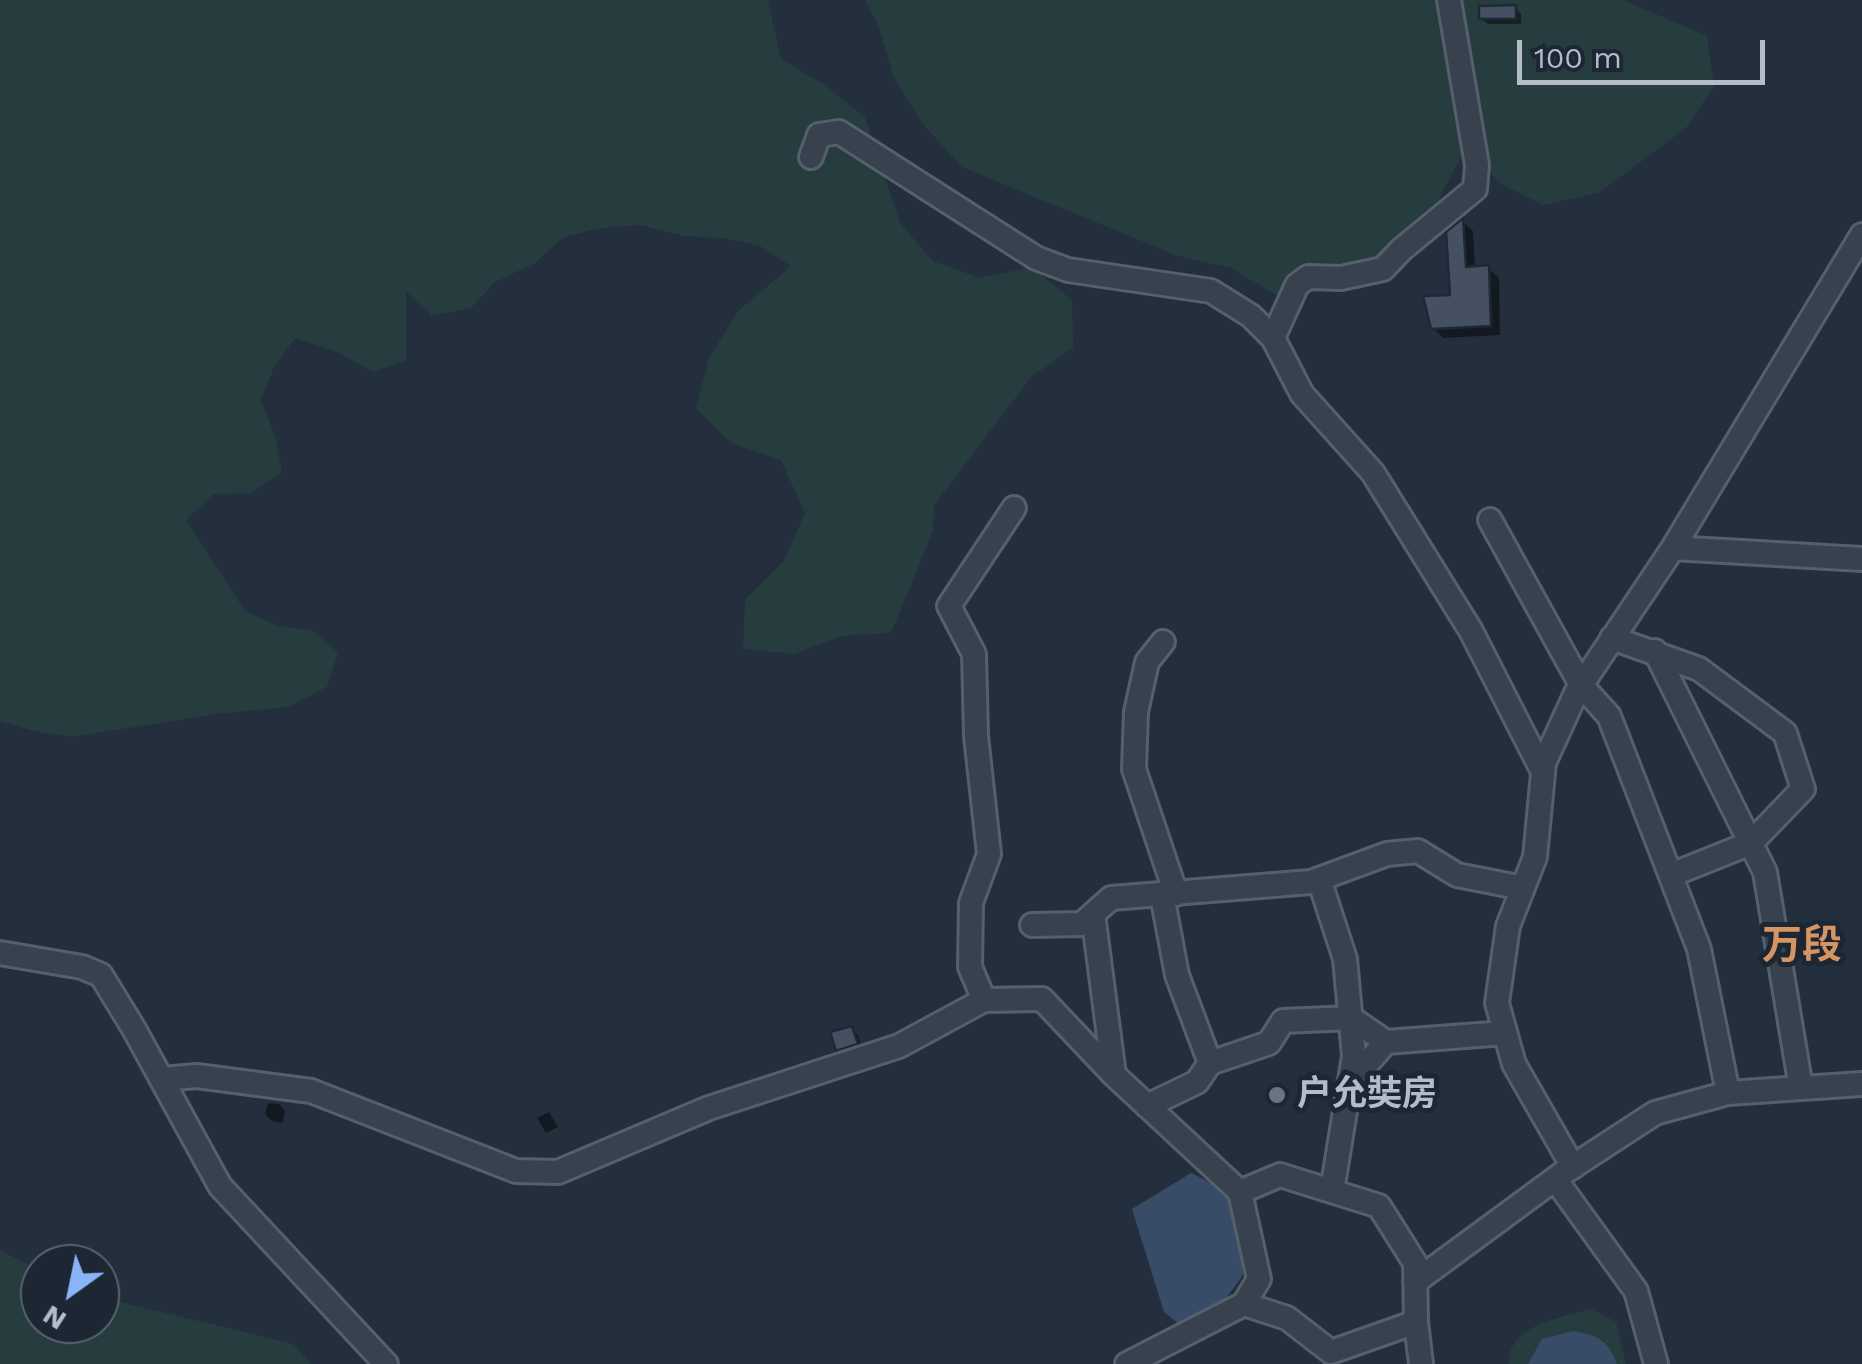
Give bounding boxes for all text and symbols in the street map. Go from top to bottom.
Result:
scale bar [1522,20,1770,82]
text: 100 m [1534,40,1622,75]
district label: 万段 [1762,922,1842,970]
place label: 户允奘房 [1297,1074,1437,1116]
marker: 户允奘房 [1266,1084,1288,1106]
north arrow [20,1244,120,1344]
text: N [37,1298,72,1337]

